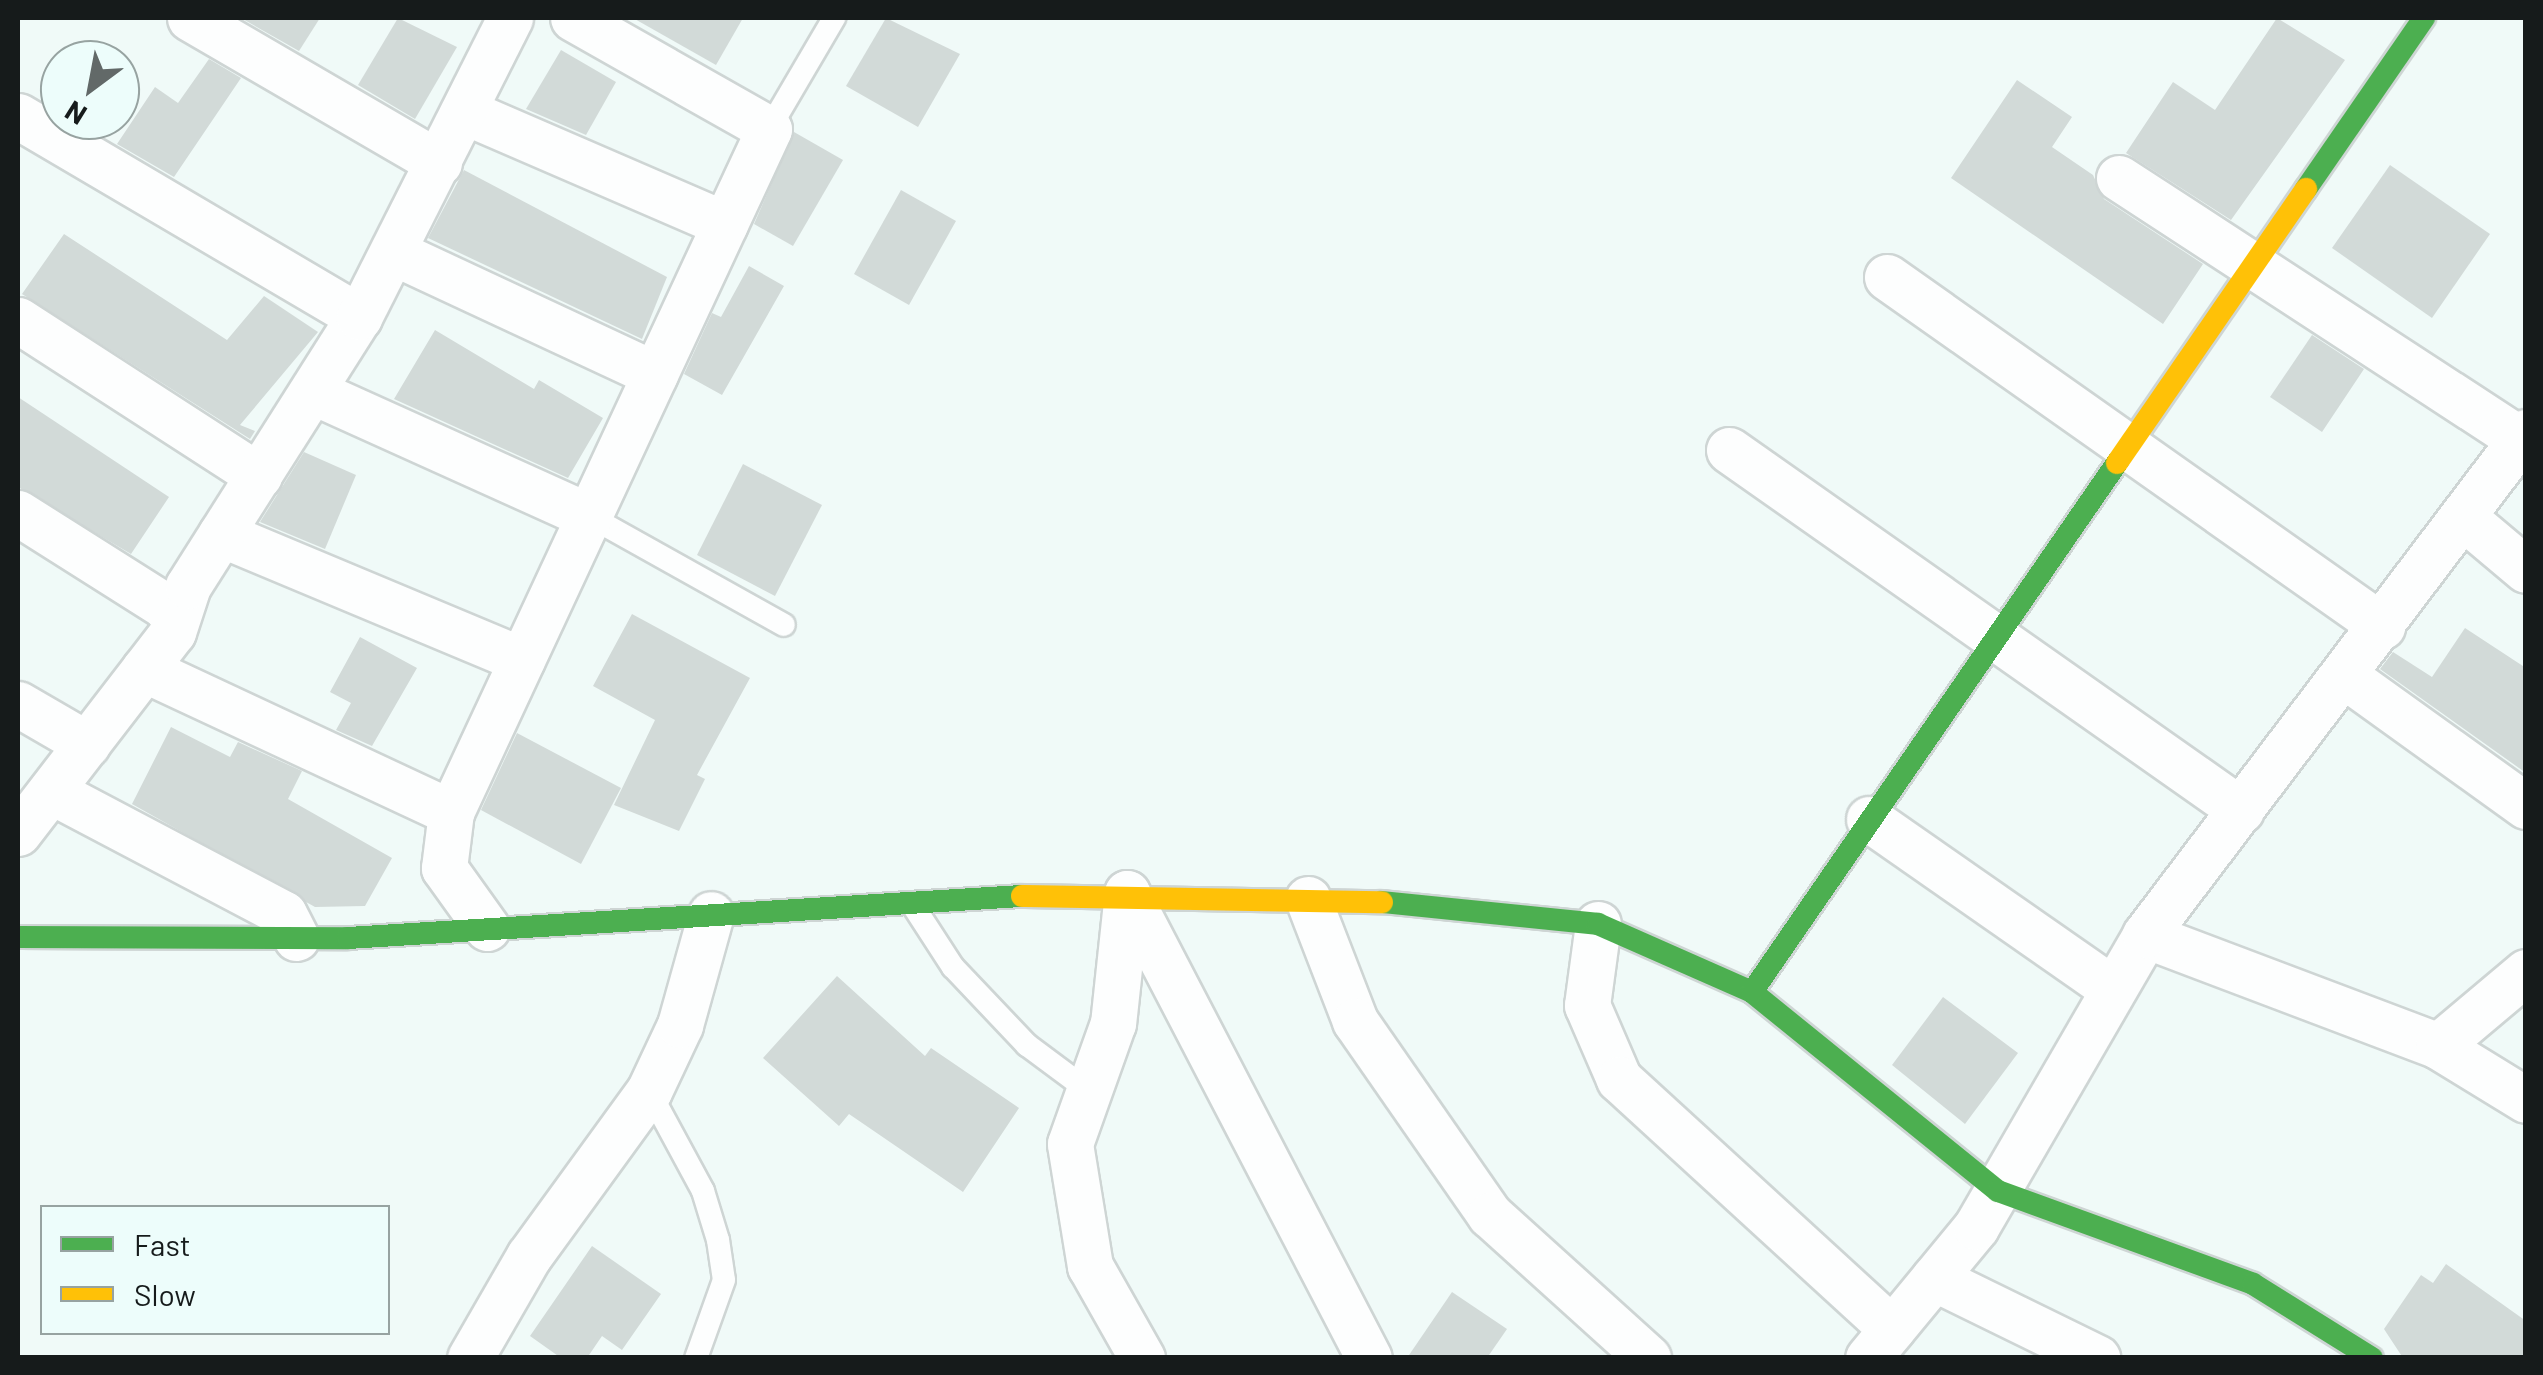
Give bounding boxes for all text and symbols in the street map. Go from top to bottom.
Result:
north arrow [40,40,140,140]
text: N [58,94,92,133]
legend [40,1205,390,1335]
text: Fast [134,1226,191,1262]
text: Slow [134,1276,196,1312]

